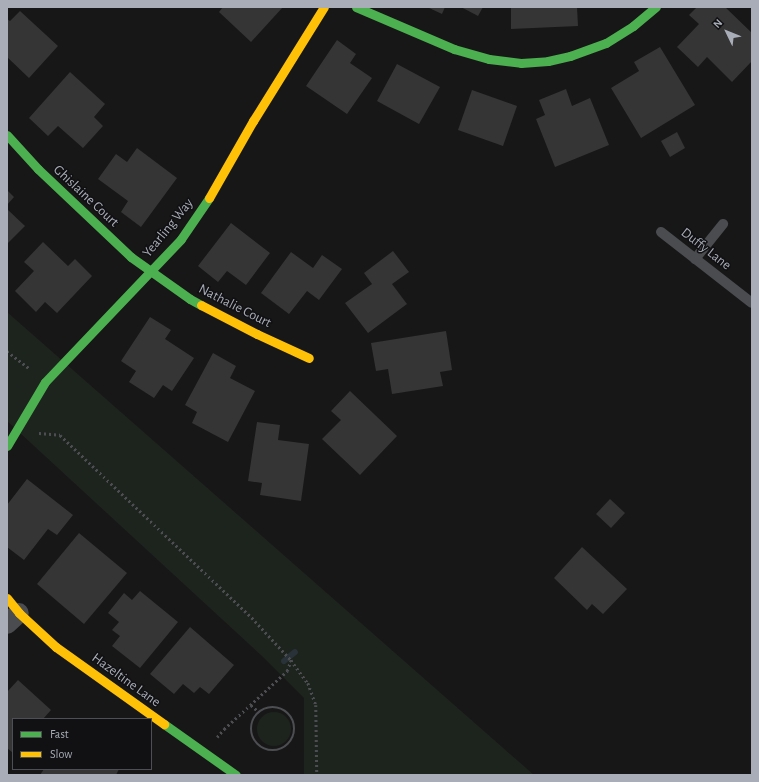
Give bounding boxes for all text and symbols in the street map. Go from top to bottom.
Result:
north arrow [707,12,747,52]
text: N [711,17,724,30]
street label: Ghislaine Court [50,161,122,231]
street label: Yearling Way [139,195,197,261]
street label: Duffy Lane [678,224,734,274]
street label: Nathalie Court [196,280,274,332]
street label: Hazeltine Lane [88,649,164,711]
legend [12,718,152,770]
text: Fast [50,728,69,740]
text: Slow [50,748,72,760]

